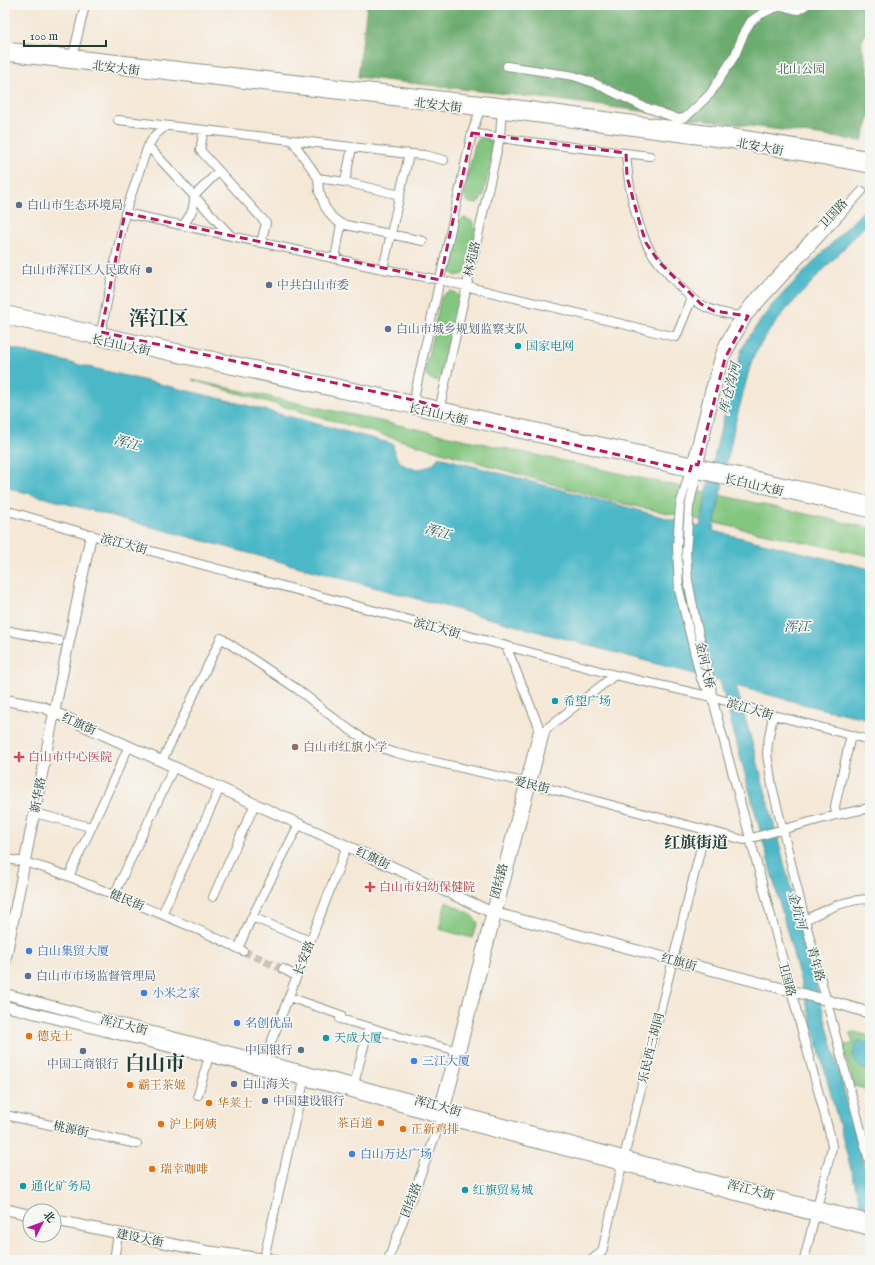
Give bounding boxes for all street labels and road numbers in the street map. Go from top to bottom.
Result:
street label: 北安大街 [91,58,142,79]
street label: 北安大街 [413,95,464,116]
street label: 北安大街 [735,136,786,159]
street label: 卫国路 [816,196,851,233]
street label: 林苑路 [461,240,484,278]
street label: 长白山大街 [90,332,153,359]
street label: 长白山大街 [407,400,470,429]
street label: 长白山大街 [723,471,786,500]
street label: 滨江大街 [99,531,150,558]
street label: 滨江大街 [412,615,463,642]
street label: 金河大桥 [692,640,717,690]
street label: 滨江大街 [725,696,776,724]
street label: 红旗街 [59,710,99,739]
street label: 爱民街 [513,774,552,797]
street label: 新华路 [28,776,49,814]
street label: 红旗街 [353,844,393,873]
street label: 团结路 [488,862,511,900]
street label: 健民街 [107,887,147,915]
street label: 长安路 [291,939,318,978]
street label: 青年路 [804,945,827,983]
street label: 红旗街 [660,951,699,975]
street label: 卫国路 [775,960,798,998]
street label: 乐民西三胡同 [635,1011,667,1085]
street label: 浑江大街 [99,1012,150,1039]
street label: 浑江大街 [413,1093,464,1120]
street label: 桃源街 [52,1118,91,1141]
street label: 浑江大街 [726,1177,777,1204]
street label: 团结路 [398,1181,425,1220]
street label: 建设大街 [115,1227,166,1251]

